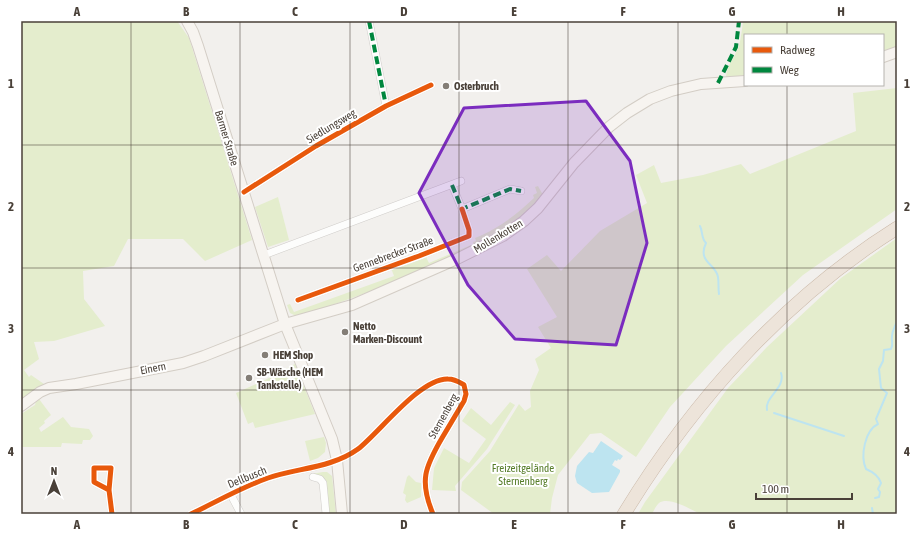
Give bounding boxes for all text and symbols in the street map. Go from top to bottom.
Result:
text: A [73,4,81,19]
text: B [183,4,190,19]
text: C [292,4,298,19]
text: D [400,4,408,19]
text: E [511,4,517,19]
text: F [620,4,626,19]
text: G [729,4,736,19]
text: H [837,4,845,19]
legend [744,34,884,86]
text: Radweg [780,43,816,57]
text: Weg [780,63,800,77]
text: 1 [8,76,14,91]
text: 1 [904,76,910,91]
place label: Osterbruch [454,80,499,92]
marker: Osterbruch [441,81,451,91]
street label: Siedlungsweg [304,106,358,145]
street label: Barmer Straße [213,109,241,167]
text: 2 [8,199,14,214]
text: 2 [904,199,910,214]
street label: Mollenkotten [471,217,525,255]
street label: Gennebrecker Straße [351,234,435,274]
place label: Netto Marken-Discount [353,320,423,345]
text: 3 [8,321,14,336]
text: 3 [904,321,910,336]
marker: Netto Marken-Discount [340,327,350,337]
place label: HEM Shop [273,349,313,361]
marker: HEM Shop [260,350,270,360]
street label: Einern [139,360,167,376]
place label: SB-Wäsche (HEM Tankstelle) [257,366,323,391]
marker: SB-Wäsche (HEM Tankstelle) [244,373,254,383]
street label: Sternenberg [426,391,460,441]
text: 4 [7,444,14,459]
text: 4 [903,444,910,459]
north arrow [34,461,74,501]
park label: Freizeitgelände Sternenberg [492,462,554,487]
street label: Dellbusch [226,464,268,490]
text: N [51,465,57,477]
scale bar [756,475,852,501]
text: 100 m [762,482,789,496]
text: A [73,517,81,532]
text: B [183,517,190,532]
text: C [292,517,298,532]
text: D [400,517,408,532]
text: E [511,517,517,532]
text: F [620,517,626,532]
text: G [729,517,736,532]
text: H [837,517,845,532]

